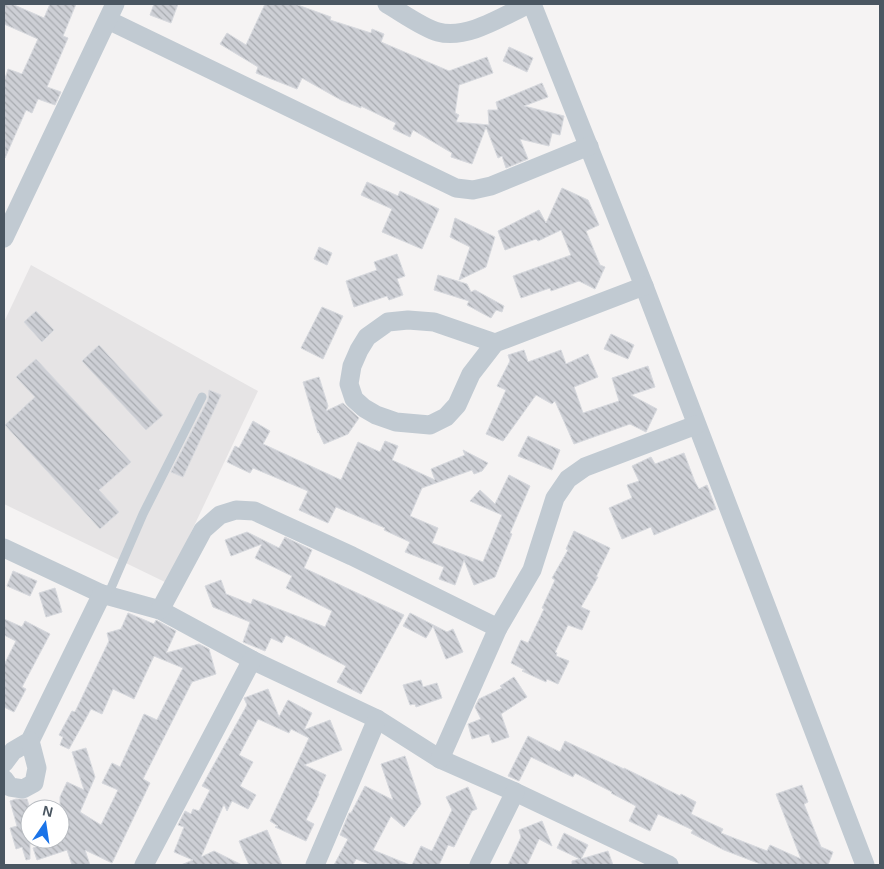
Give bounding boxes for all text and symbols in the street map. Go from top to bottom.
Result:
north arrow [20,799,70,849]
text: N [41,802,55,820]

